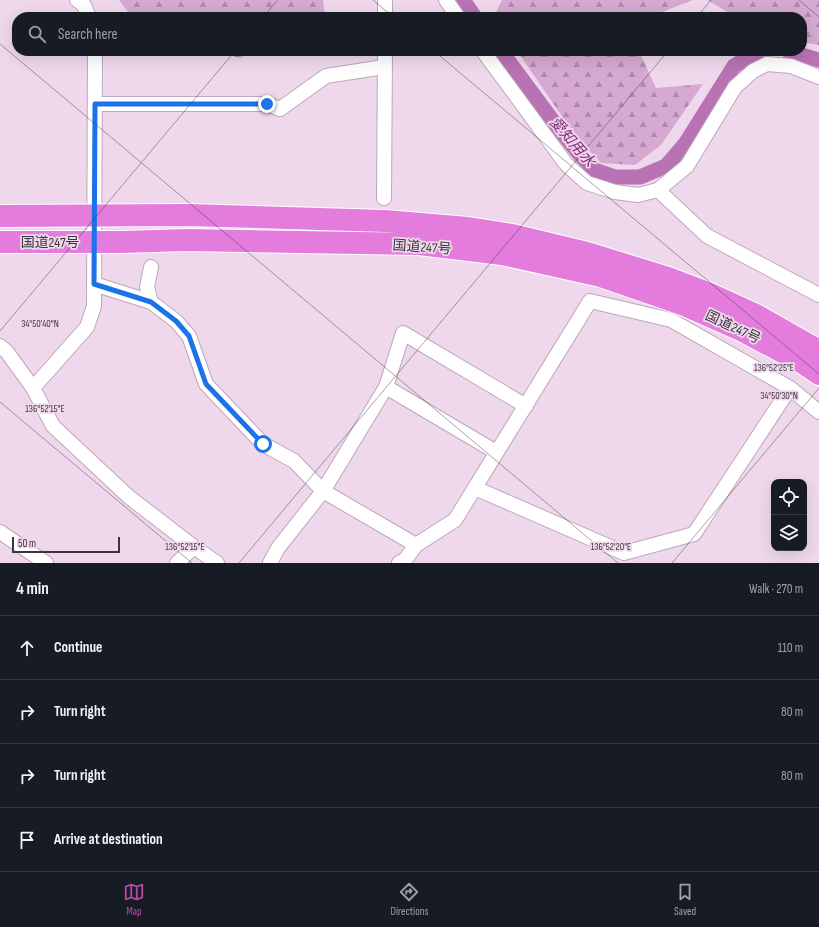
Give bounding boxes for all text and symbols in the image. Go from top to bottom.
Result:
search box [12,12,807,56]
icon: search [26,23,48,45]
text: Search here [58,25,118,44]
route end [258,95,276,113]
water label: 愛知用水 [545,113,600,172]
street label: 国道247号 [20,234,80,251]
street label: 国道247号 [392,236,452,258]
street label: 国道247号 [703,307,763,347]
text: 34°50'40"N [21,318,59,330]
text: 136°52'25"E [754,362,794,374]
text: 34°50'30"N [760,390,798,402]
text: 136°52'15"E [25,403,65,415]
route start [254,435,272,453]
map controls [771,479,807,551]
button: locate [771,479,807,515]
button: layers [771,515,807,551]
scale bar [12,535,120,554]
text: 50 m [18,537,36,550]
text: 136°52'15"E [165,541,205,553]
text: 136°52'20"E [591,541,631,553]
text: 4 min [16,579,49,599]
text: Walk · 270 m [749,581,803,597]
icon: ahead [16,637,38,659]
text: Continue [54,638,103,657]
text: 110 m [778,640,803,656]
icon: right [16,701,38,723]
text: Turn right [54,702,106,721]
text: 80 m [781,704,803,720]
icon: right [16,765,38,787]
text: Turn right [54,766,106,785]
text: 80 m [781,768,803,784]
icon: arrive [16,829,38,851]
text: Arrive at destination [54,830,163,849]
tab: Map [123,881,145,918]
tab: Directions [391,881,428,918]
tab: Saved [674,881,696,918]

